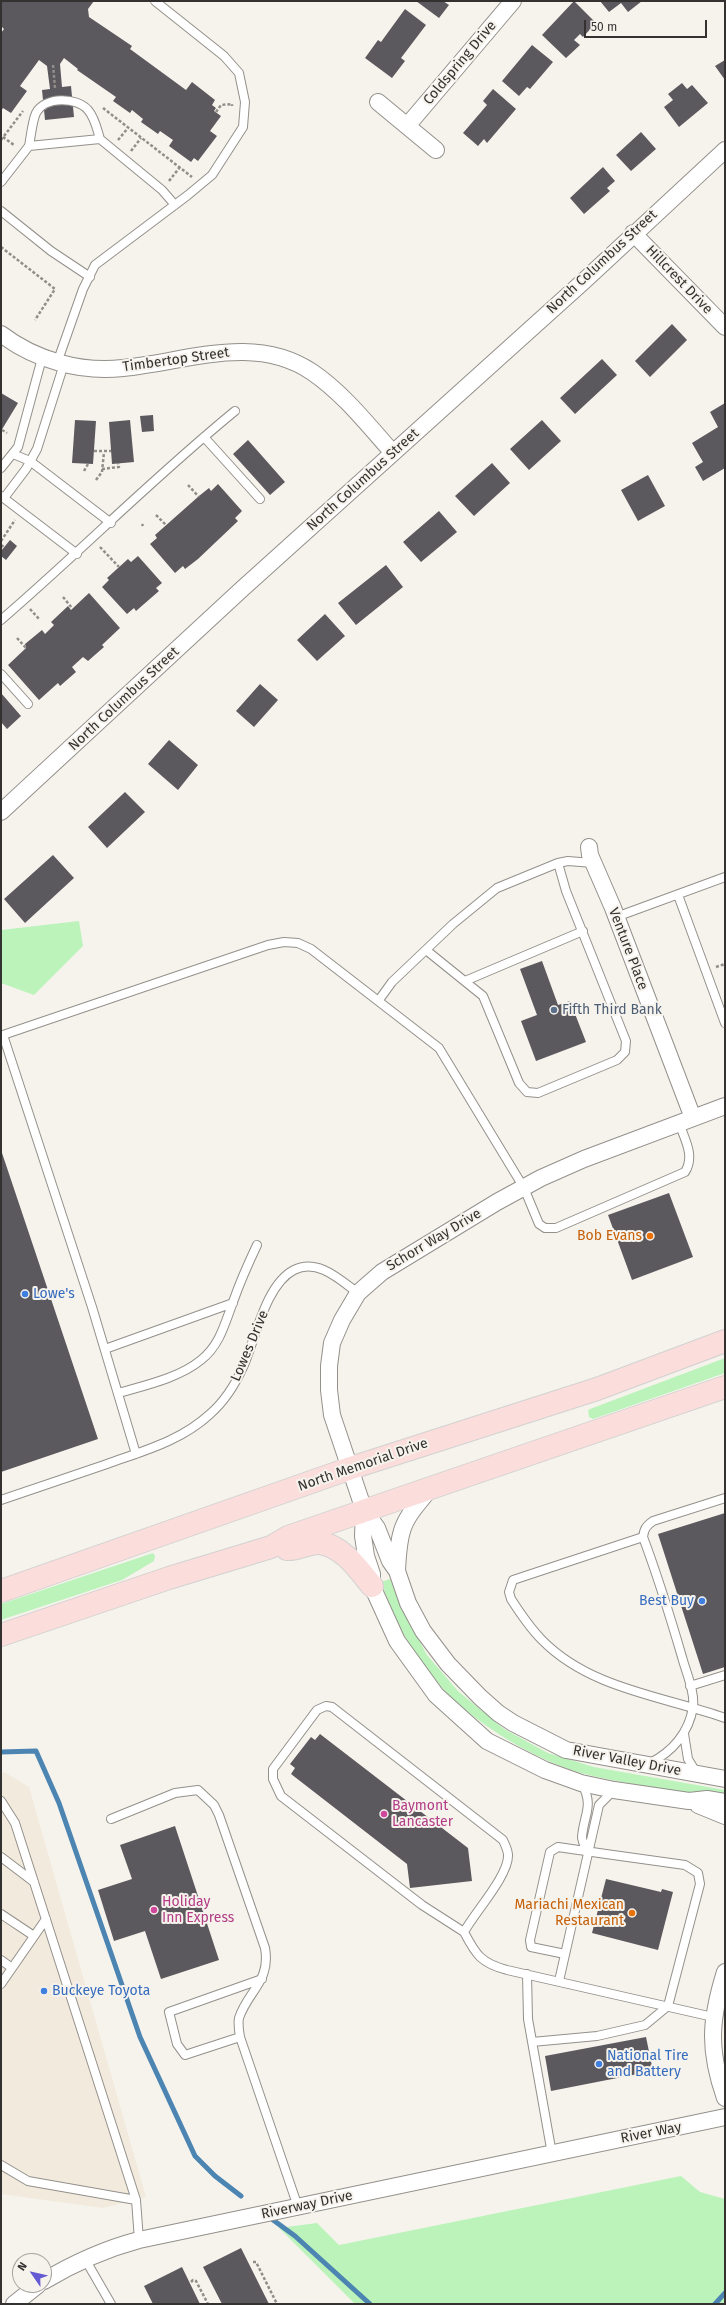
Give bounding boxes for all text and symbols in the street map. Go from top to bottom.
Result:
scale bar [586,12,709,38]
street label: Coldspring Drive [420,18,500,108]
text: 50 m [591,20,617,34]
street label: North Columbus Street [543,206,661,318]
street label: Hillcrest Drive [642,242,716,318]
street label: Timbertop Street [122,344,230,376]
street label: North Columbus Street [304,425,422,535]
street label: North Columbus Street [65,643,183,755]
street label: Venture Place [605,906,651,992]
place label: Fifth Third Bank [562,1002,662,1018]
marker: Fifth Third Bank [549,1005,559,1015]
street label: Schorr Way Drive [384,1205,484,1275]
place label: Bob Evans [577,1228,642,1244]
marker: Bob Evans [645,1231,655,1241]
place label: Lowe's [33,1286,75,1302]
marker: Lowe's [20,1289,30,1299]
street label: Lowes Drive [228,1308,272,1384]
street label: North Memorial Drive [296,1435,430,1495]
place label: Best Buy [639,1593,694,1609]
marker: Best Buy [697,1596,707,1606]
street label: River Valley Drive [571,1742,683,1780]
place label: Baymont Lancaster [392,1798,453,1830]
marker: Baymont Lancaster [379,1809,389,1819]
place label: Holiday Inn Express [162,1894,234,1926]
place label: Mariachi Mexican Restaurant [514,1897,624,1930]
marker: Holiday Inn Express [149,1905,159,1915]
marker: Mariachi Mexican Restaurant [627,1908,637,1918]
place label: Buckeye Toyota [52,1983,150,1999]
marker: Buckeye Toyota [39,1986,49,1996]
place label: National Tire and Battery [607,2048,689,2080]
marker: National Tire and Battery [594,2059,604,2069]
street label: River Way [619,2119,683,2147]
street label: Riverway Drive [260,2187,354,2223]
north arrow [12,2253,52,2293]
text: N [15,2260,30,2273]

